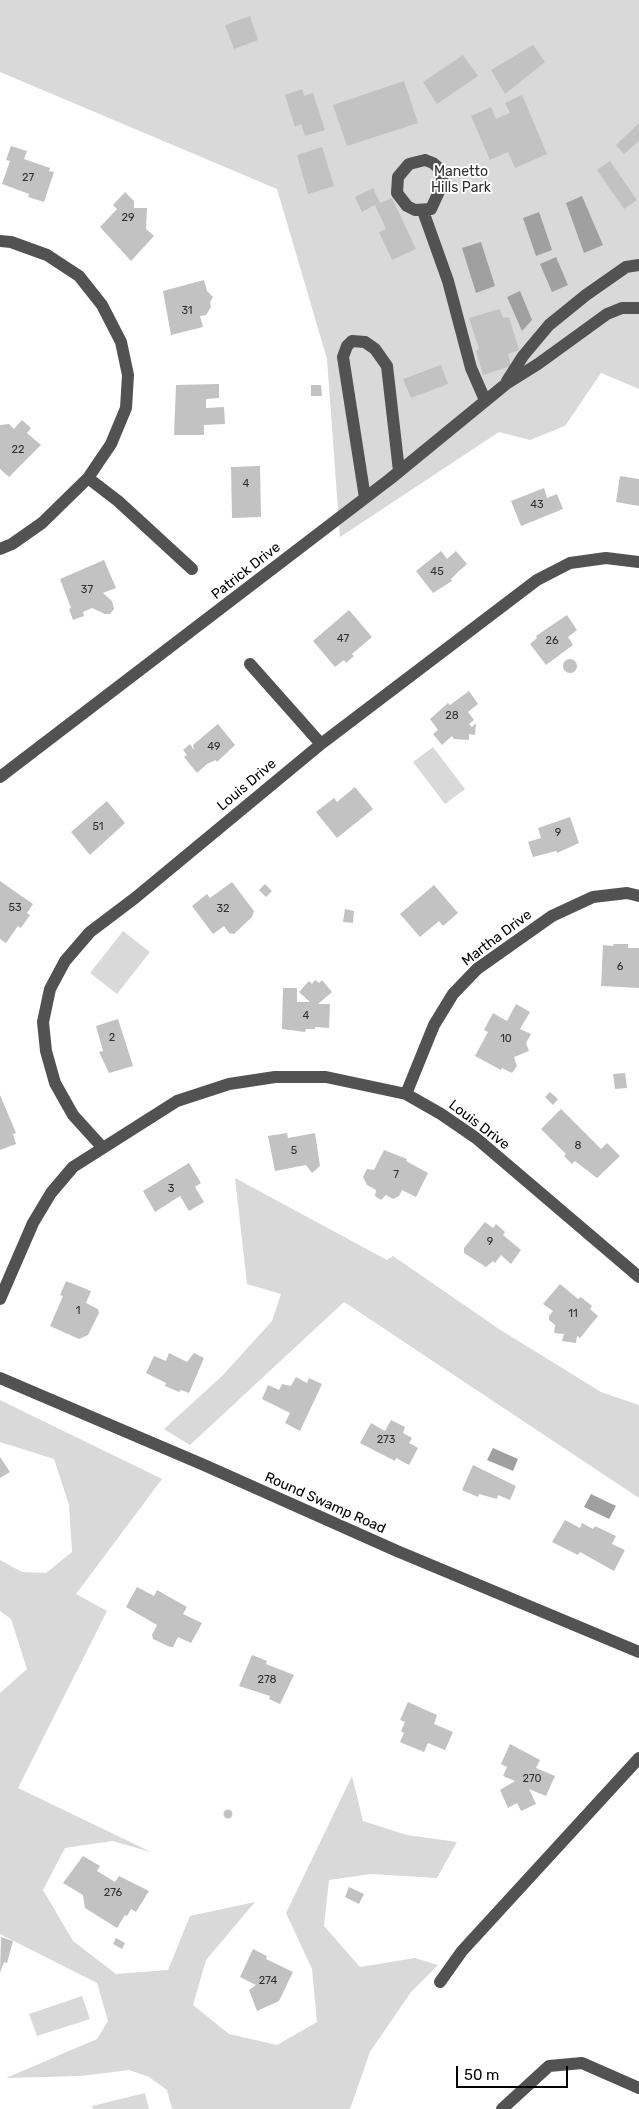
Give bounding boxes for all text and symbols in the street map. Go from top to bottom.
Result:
park label: Manetto Hills Park [431,164,491,196]
house number: 27 [22,171,34,185]
house number: 29 [122,211,134,225]
house number: 31 [181,304,193,318]
house number: 22 [12,443,24,457]
house number: 4 [243,477,249,491]
house number: 43 [530,498,544,512]
street label: Patrick Drive [208,539,284,603]
house number: 45 [430,565,444,579]
house number: 37 [81,583,93,597]
house number: 47 [337,632,349,646]
house number: 26 [545,634,559,648]
house number: 28 [445,709,459,723]
house number: 49 [207,740,221,754]
street label: Louis Drive [214,755,280,815]
house number: 51 [92,820,104,834]
house number: 9 [555,826,561,840]
house number: 53 [8,901,22,915]
house number: 32 [216,902,230,916]
street label: Martha Drive [459,906,535,970]
house number: 6 [617,960,623,974]
house number: 4 [303,1009,309,1023]
house number: 2 [109,1031,115,1045]
house number: 10 [500,1032,512,1046]
street label: Louis Drive [445,1097,513,1153]
house number: 8 [575,1139,581,1153]
house number: 5 [291,1144,297,1158]
house number: 7 [393,1168,399,1182]
house number: 3 [168,1182,174,1196]
house number: 9 [487,1235,493,1249]
house number: 1 [76,1304,80,1318]
house number: 11 [568,1307,578,1321]
house number: 273 [377,1433,395,1447]
street label: Round Swamp Road [262,1469,388,1537]
house number: 278 [257,1673,277,1687]
house number: 270 [522,1772,542,1786]
house number: 276 [104,1886,122,1900]
house number: 274 [259,1974,277,1988]
scale bar [459,2056,572,2088]
text: 50 m [464,2066,499,2084]

